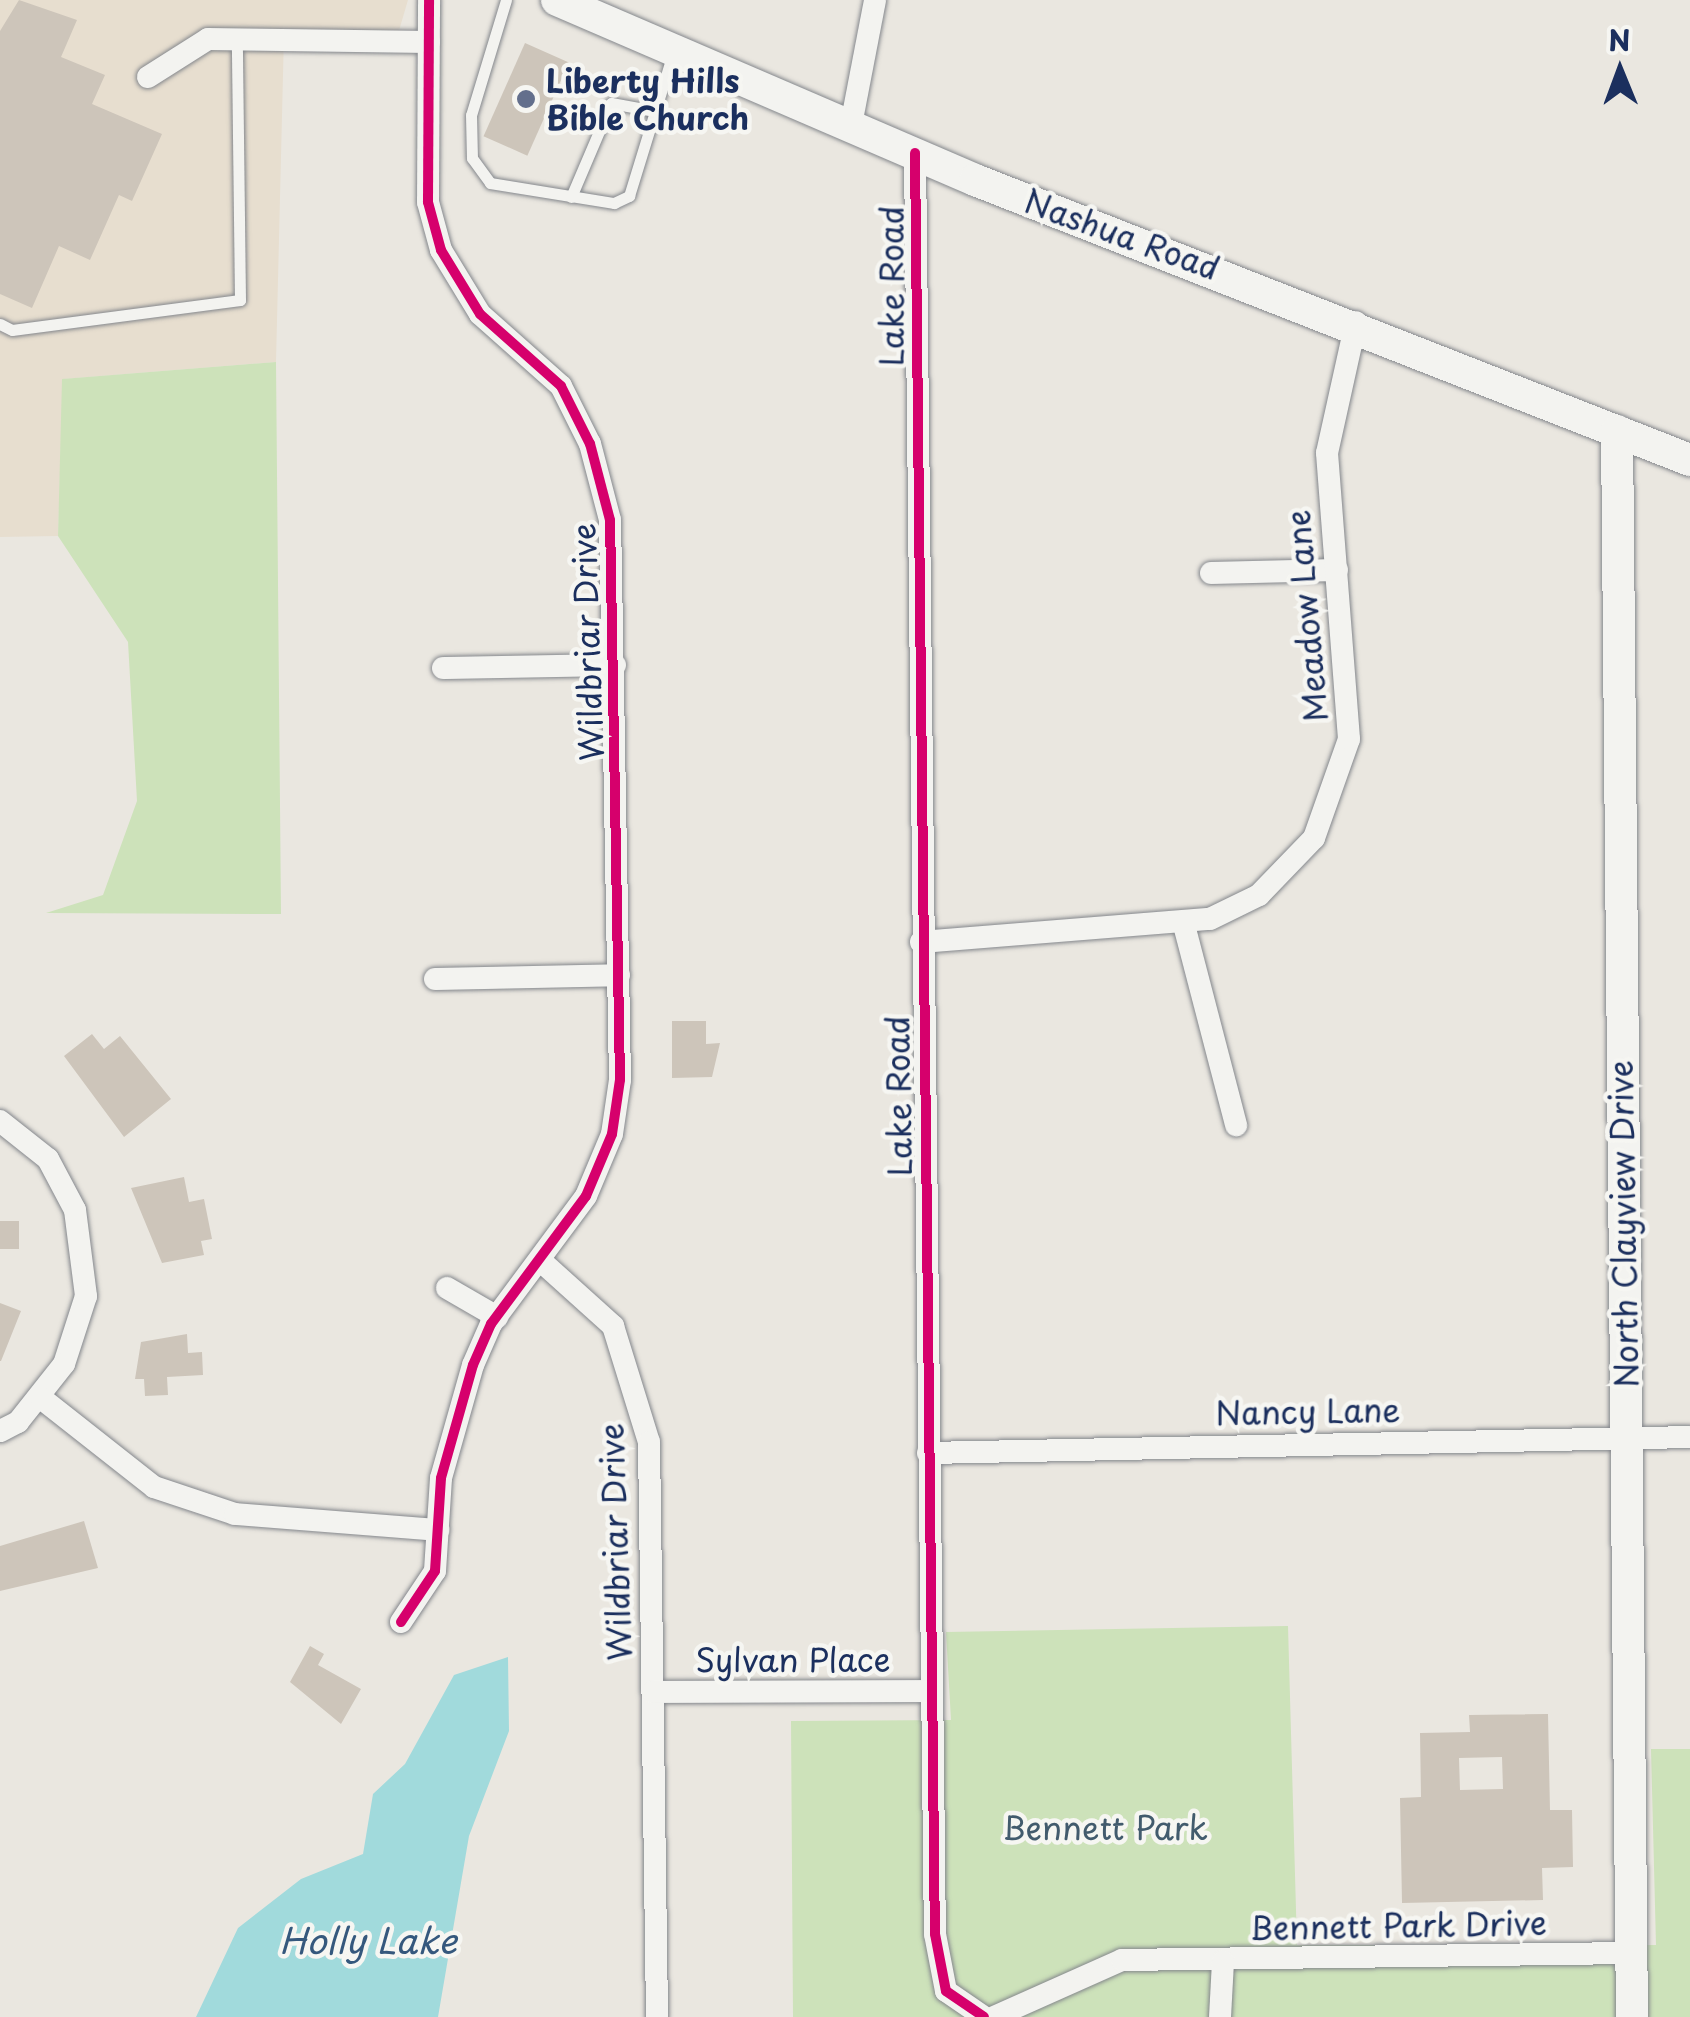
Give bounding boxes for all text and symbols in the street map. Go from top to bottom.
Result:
text: N [1608,18,1631,61]
north arrow [1570,20,1670,120]
place label: Liberty Hills Bible Church [546,62,751,137]
marker: Liberty Hills Bible Church [515,88,537,110]
street label: Nashua Road [1019,181,1225,287]
street label: Lake Road [872,205,910,367]
street label: Meadow Lane [1278,508,1334,724]
street label: Wildbriar Drive [564,522,610,762]
street label: Lake Road [877,1015,919,1177]
street label: North Clayview Drive [1601,1059,1645,1389]
street label: Nancy Lane [1216,1390,1400,1432]
street label: Wildbriar Drive [592,1422,638,1662]
street label: Sylvan Place [697,1640,889,1678]
park label: Bennett Park [1003,1808,1207,1846]
street label: Bennett Park Drive [1249,1903,1547,1947]
water label: Holly Lake [279,1919,457,1961]

